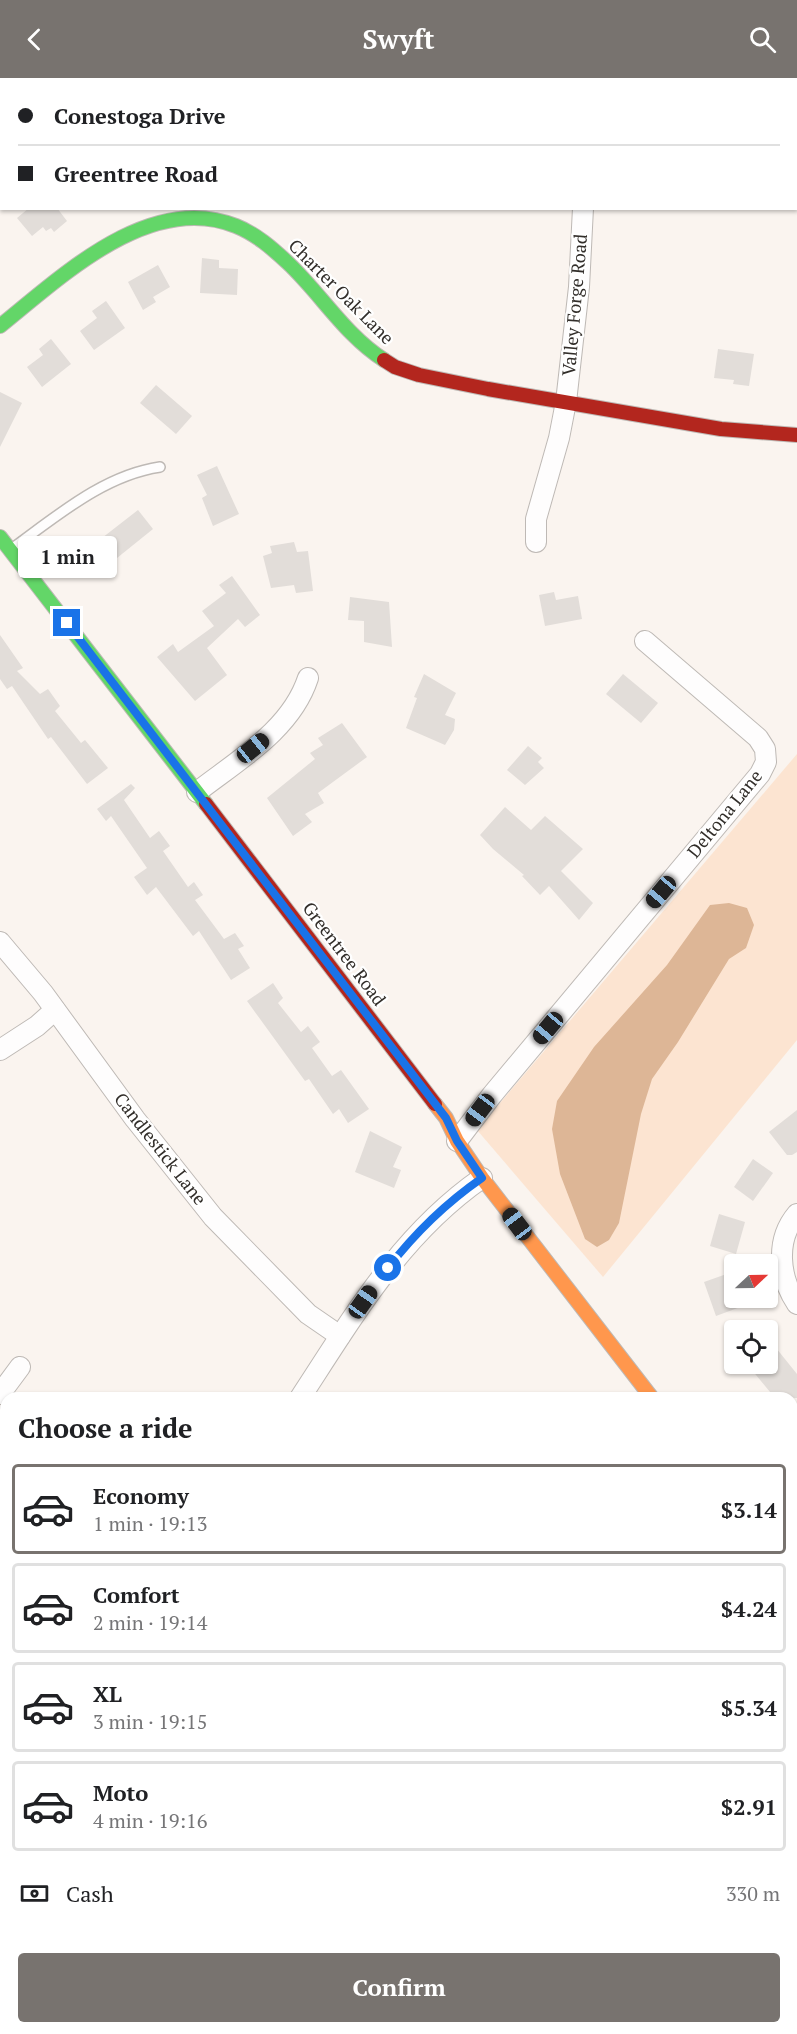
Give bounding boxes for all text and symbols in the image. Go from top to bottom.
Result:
text: Swyft [363,21,434,57]
icon: back [18,23,51,56]
icon: search [746,23,779,56]
text: Conestoga Drive [54,101,226,130]
text: Greentree Road [54,159,218,188]
street label: Charter Oak Lane [284,233,400,349]
street label: Valley Forge Road [556,233,592,377]
callout: 1 min [17,536,116,578]
text: 1 min [40,543,95,570]
route end [53,609,80,636]
car [233,730,273,766]
street label: Deltona Lane [681,764,767,862]
car [643,872,679,912]
street label: Greentree Road [298,897,392,1010]
car [530,1008,566,1048]
street label: Candlestick Lane [109,1087,212,1210]
car [462,1090,498,1130]
car [499,1204,535,1244]
route start [374,1254,401,1281]
north arrow [724,1254,778,1308]
map controls [724,1254,778,1374]
car [345,1282,381,1322]
button: locate [724,1320,778,1374]
text: Choose a ride [18,1410,193,1446]
text: Economy [93,1481,189,1510]
icon: car [21,1482,75,1536]
text: $3.14 [721,1495,777,1524]
text: 1 min · 19:13 [93,1510,207,1537]
text: Comfort [93,1580,179,1609]
icon: car [21,1581,75,1635]
text: $4.24 [721,1594,777,1623]
text: 2 min · 19:14 [93,1609,207,1636]
text: XL [93,1679,122,1708]
icon: car [21,1680,75,1734]
text: $5.34 [721,1693,777,1722]
text: 3 min · 19:15 [93,1708,207,1735]
text: Moto [93,1778,148,1807]
icon: car [21,1779,75,1833]
text: $2.91 [721,1792,777,1821]
text: 4 min · 19:16 [93,1807,207,1834]
icon: cash [18,1877,51,1910]
text: Cash [66,1879,114,1908]
text: 330 m [726,1880,780,1907]
button: Confirm [18,1953,780,2022]

